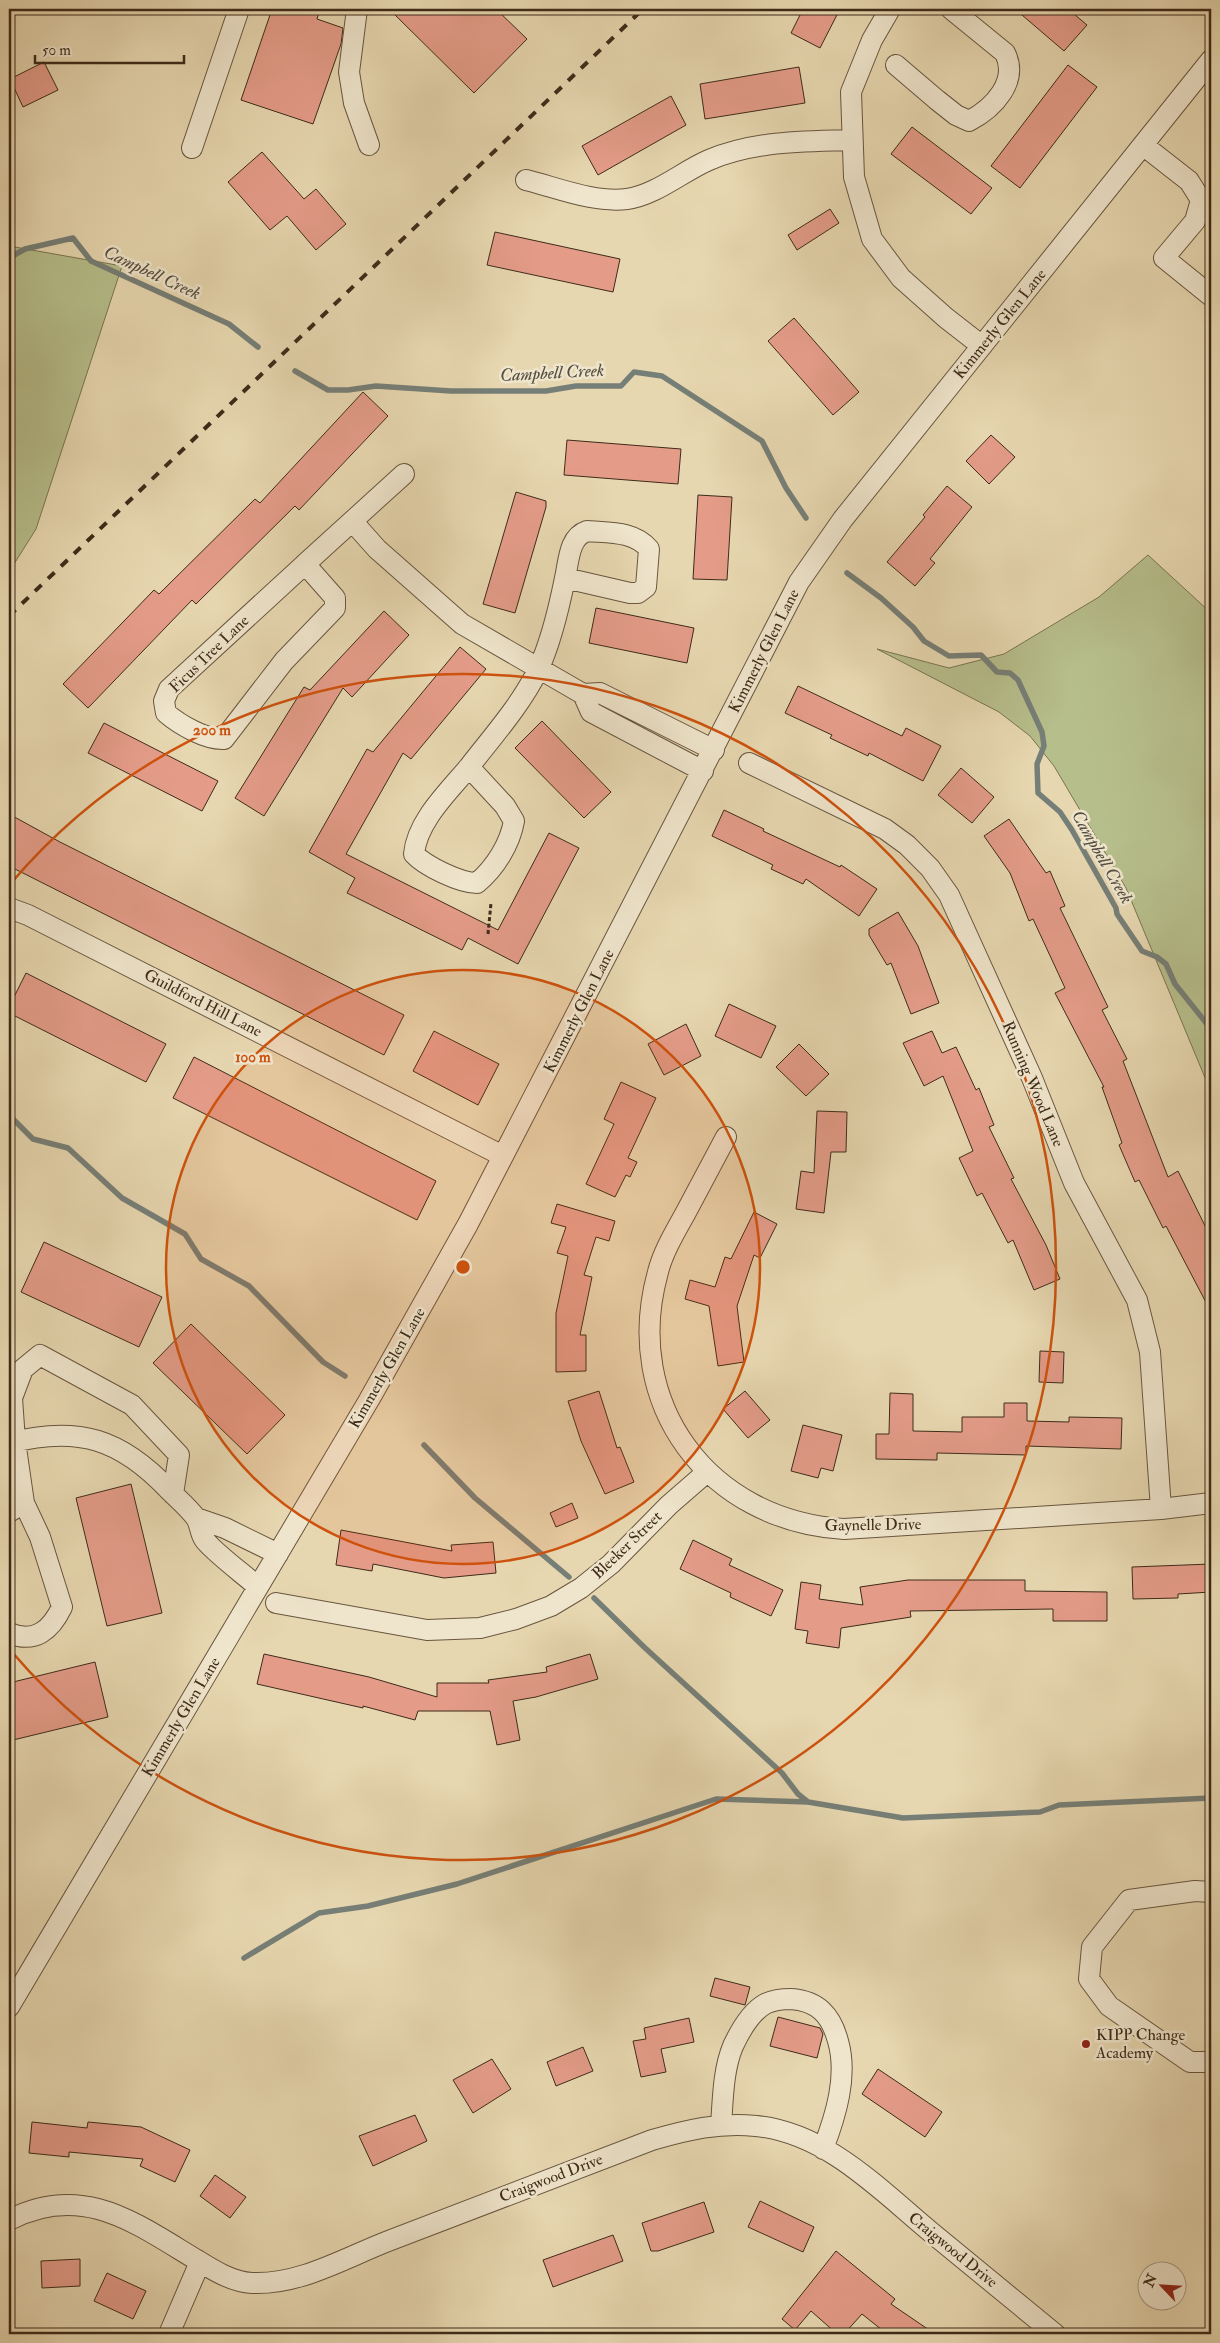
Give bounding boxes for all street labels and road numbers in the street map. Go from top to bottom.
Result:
street label: Kimmerly Glen Lane [949,265,1051,383]
street label: Kimmerly Glen Lane [724,586,804,716]
street label: Ficus Tree Lane [165,611,253,697]
street label: Kimmerly Glen Lane [539,946,619,1076]
street label: Guildford Hill Lane [141,965,266,1042]
street label: Running Wood Lane [998,1018,1069,1150]
street label: Kimmerly Glen Lane [344,1304,430,1432]
street label: Bleeker Street [588,1507,666,1583]
street label: Gaynelle Drive [824,1514,922,1536]
street label: Kimmerly Glen Lane [137,1653,225,1780]
street label: Craigwood Drive [496,2149,606,2207]
street label: Craigwood Drive [904,2208,1002,2292]

